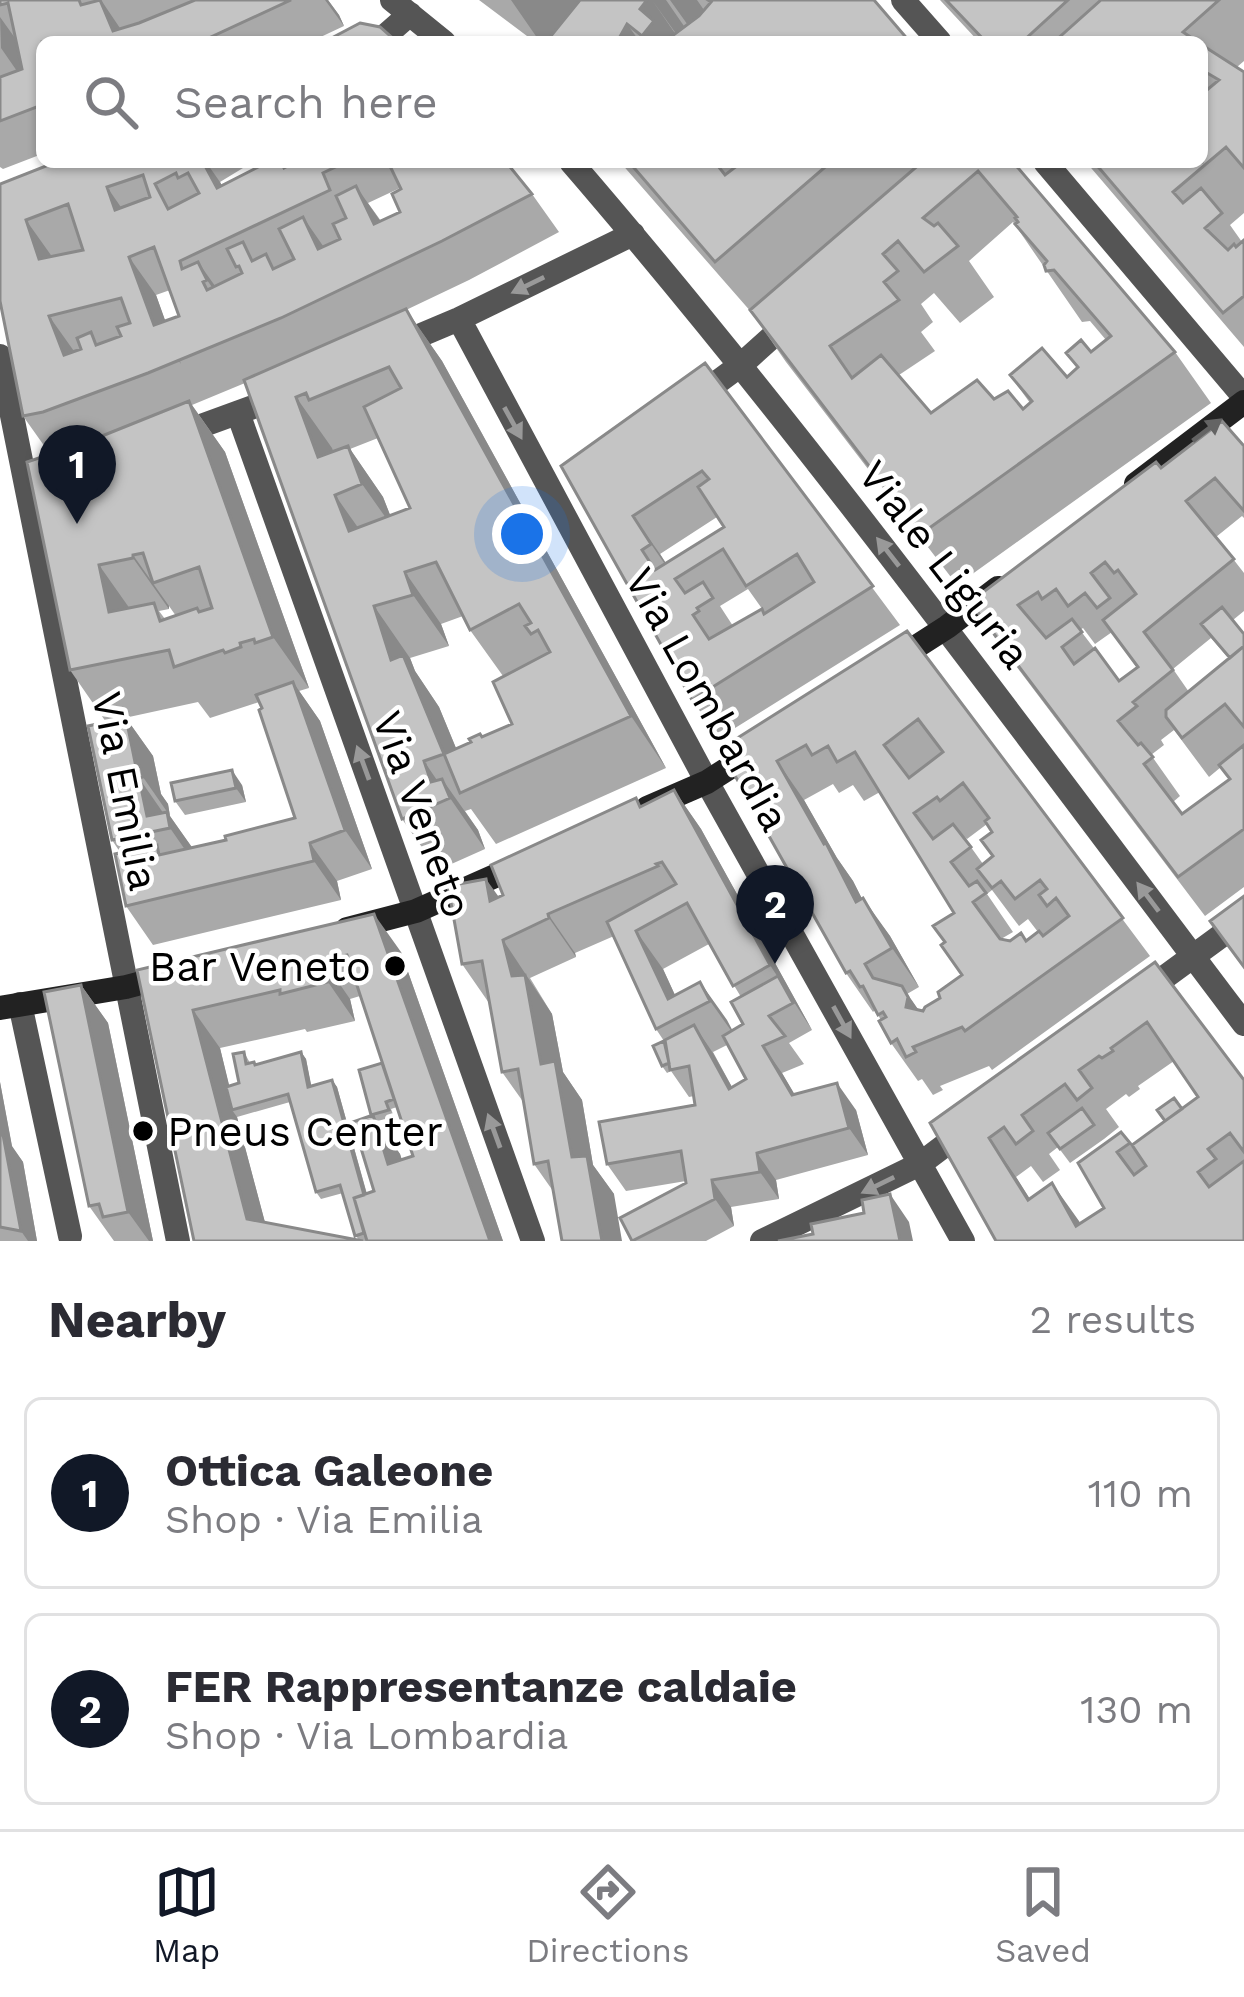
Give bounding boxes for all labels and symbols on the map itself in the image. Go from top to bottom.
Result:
one-way arrow [510,275,545,295]
one-way arrow [502,405,523,440]
one-way arrow [1192,418,1223,443]
pin: 1 [38,425,116,524]
street label: Viale Liguria [848,451,1041,678]
your location [492,504,552,564]
one-way arrow [876,537,901,568]
street label: Via Lombardia [615,559,800,839]
street label: Via Emilia [82,688,169,895]
street label: Via Veneto [363,704,482,924]
one-way arrow [353,745,371,781]
pin: 2 [736,865,814,964]
one-way arrow [1137,881,1161,913]
place label: Bar Veneto [149,942,371,991]
marker: Bar Veneto [382,953,408,979]
one-way arrow [830,1006,851,1039]
place label: Pneus Center [167,1107,443,1156]
one-way arrow [484,1113,502,1149]
marker: Pneus Center [130,1118,156,1144]
one-way arrow [861,1174,895,1194]

